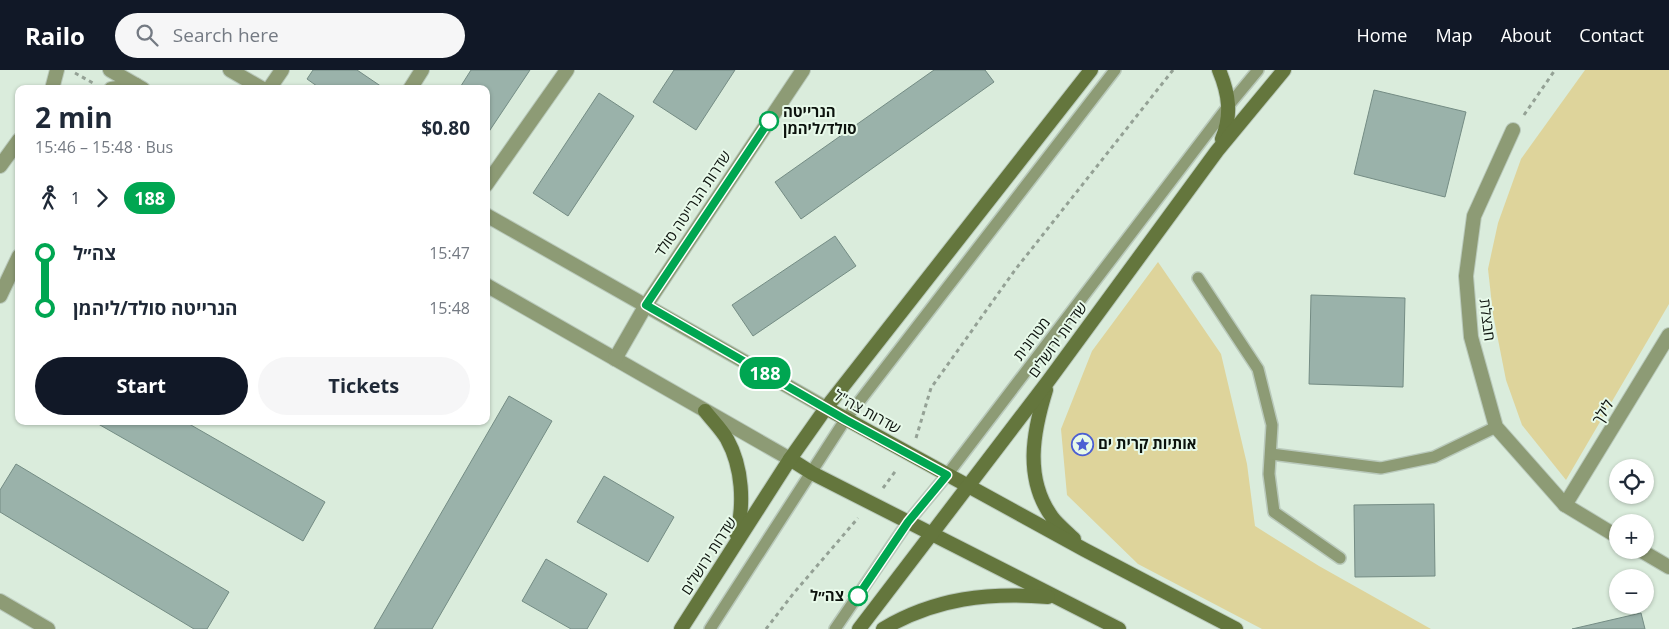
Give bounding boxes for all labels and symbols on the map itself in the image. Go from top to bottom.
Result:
place label: הנרייטה סולד/ליהמן [783,101,857,138]
marker: הנרייטה סולד/ליהמן [759,111,779,131]
street label: שדרות הנרייטה סולד [649,146,735,260]
street label: שדרות ירושלים [1023,297,1092,381]
street label: חבצלת [1475,298,1501,342]
street label: מטרונית [1008,313,1054,364]
line badge: 188 [736,357,794,389]
street label: שדרות צה"ל [830,384,905,438]
street label: לילך [1587,395,1617,428]
place icon: אותיות קרית ים [1070,432,1094,456]
place label: אותיות קרית ים [1098,433,1197,453]
street label: שדרות ירושלים [676,513,741,598]
place label: צה״ל [810,585,844,605]
marker: צה״ל [848,586,868,606]

